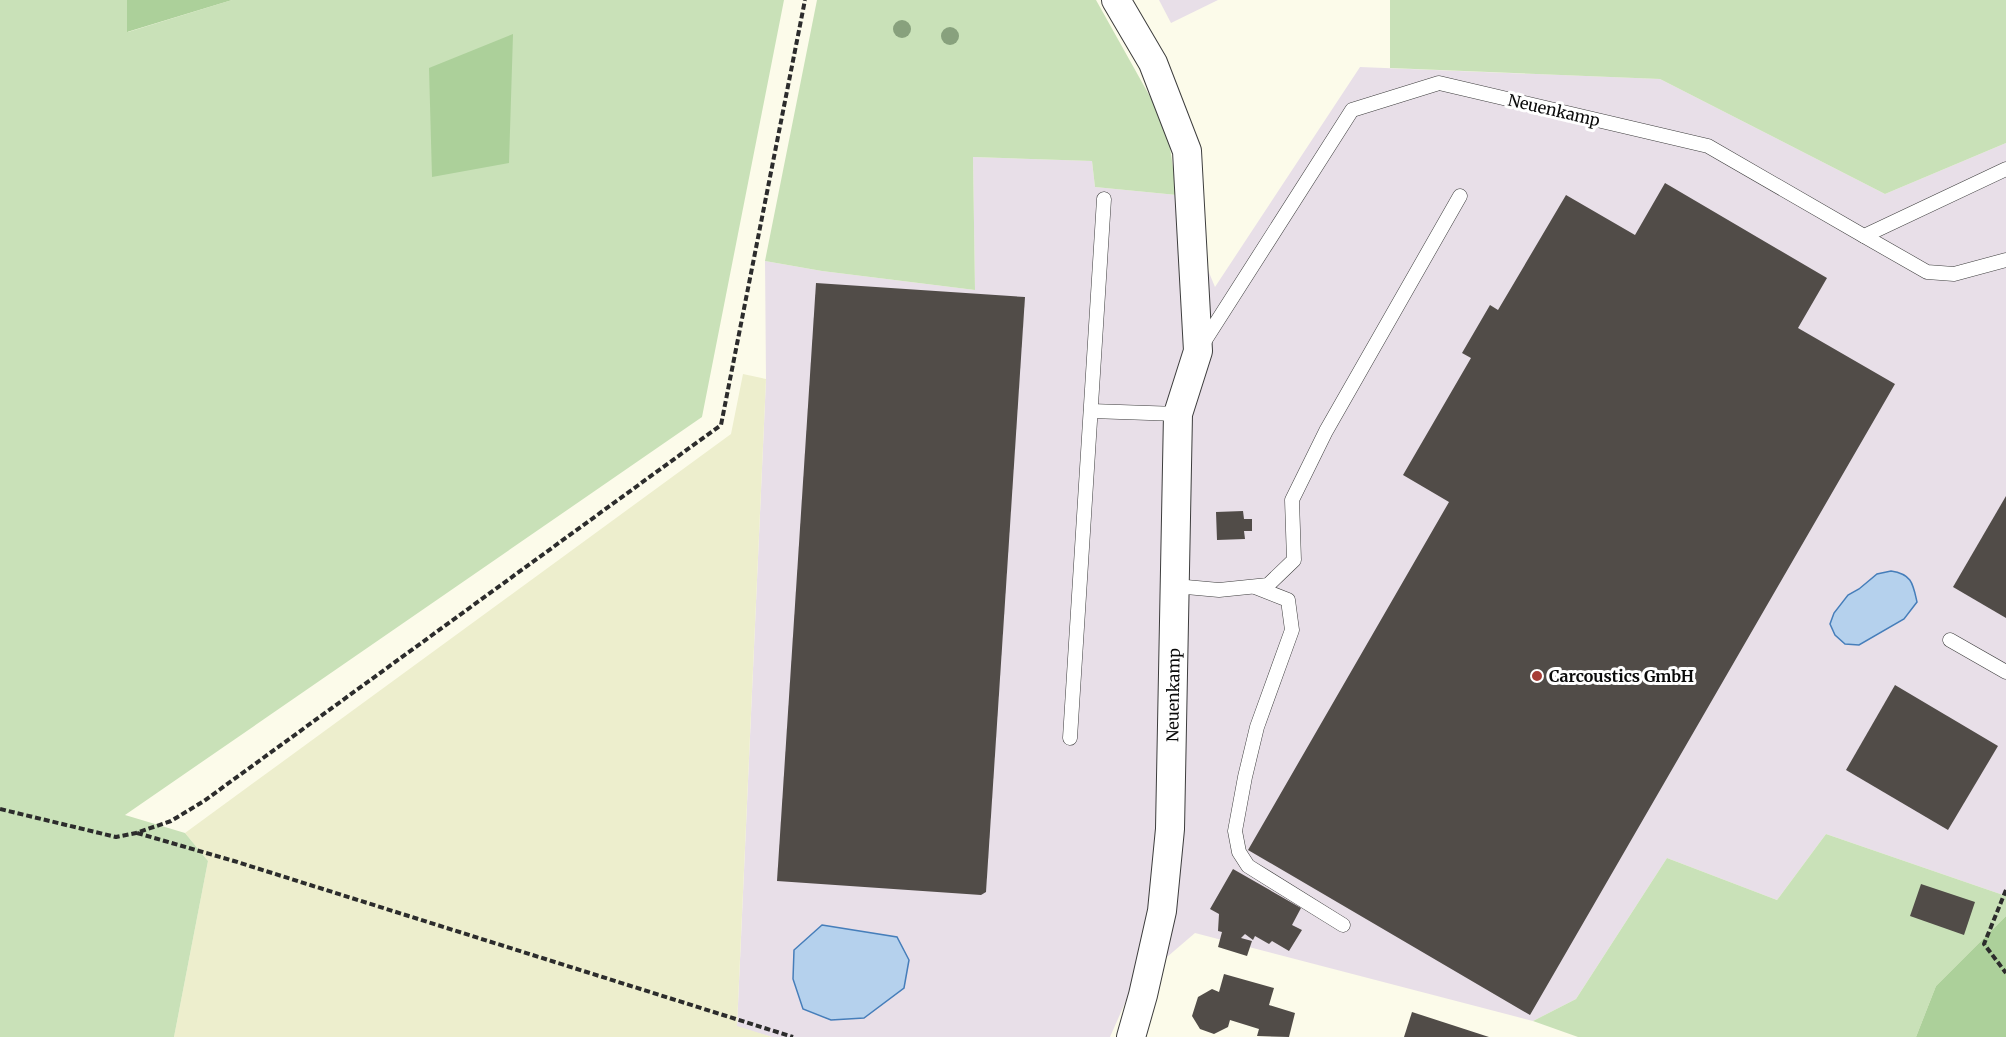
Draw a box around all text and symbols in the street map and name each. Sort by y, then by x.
street label: Neuenkamp [1506,90,1602,130]
street label: Neuenkamp [1162,648,1184,742]
place label: Carcoustics GmbH [1549,666,1694,686]
marker: Carcoustics GmbH [1530,669,1544,683]

